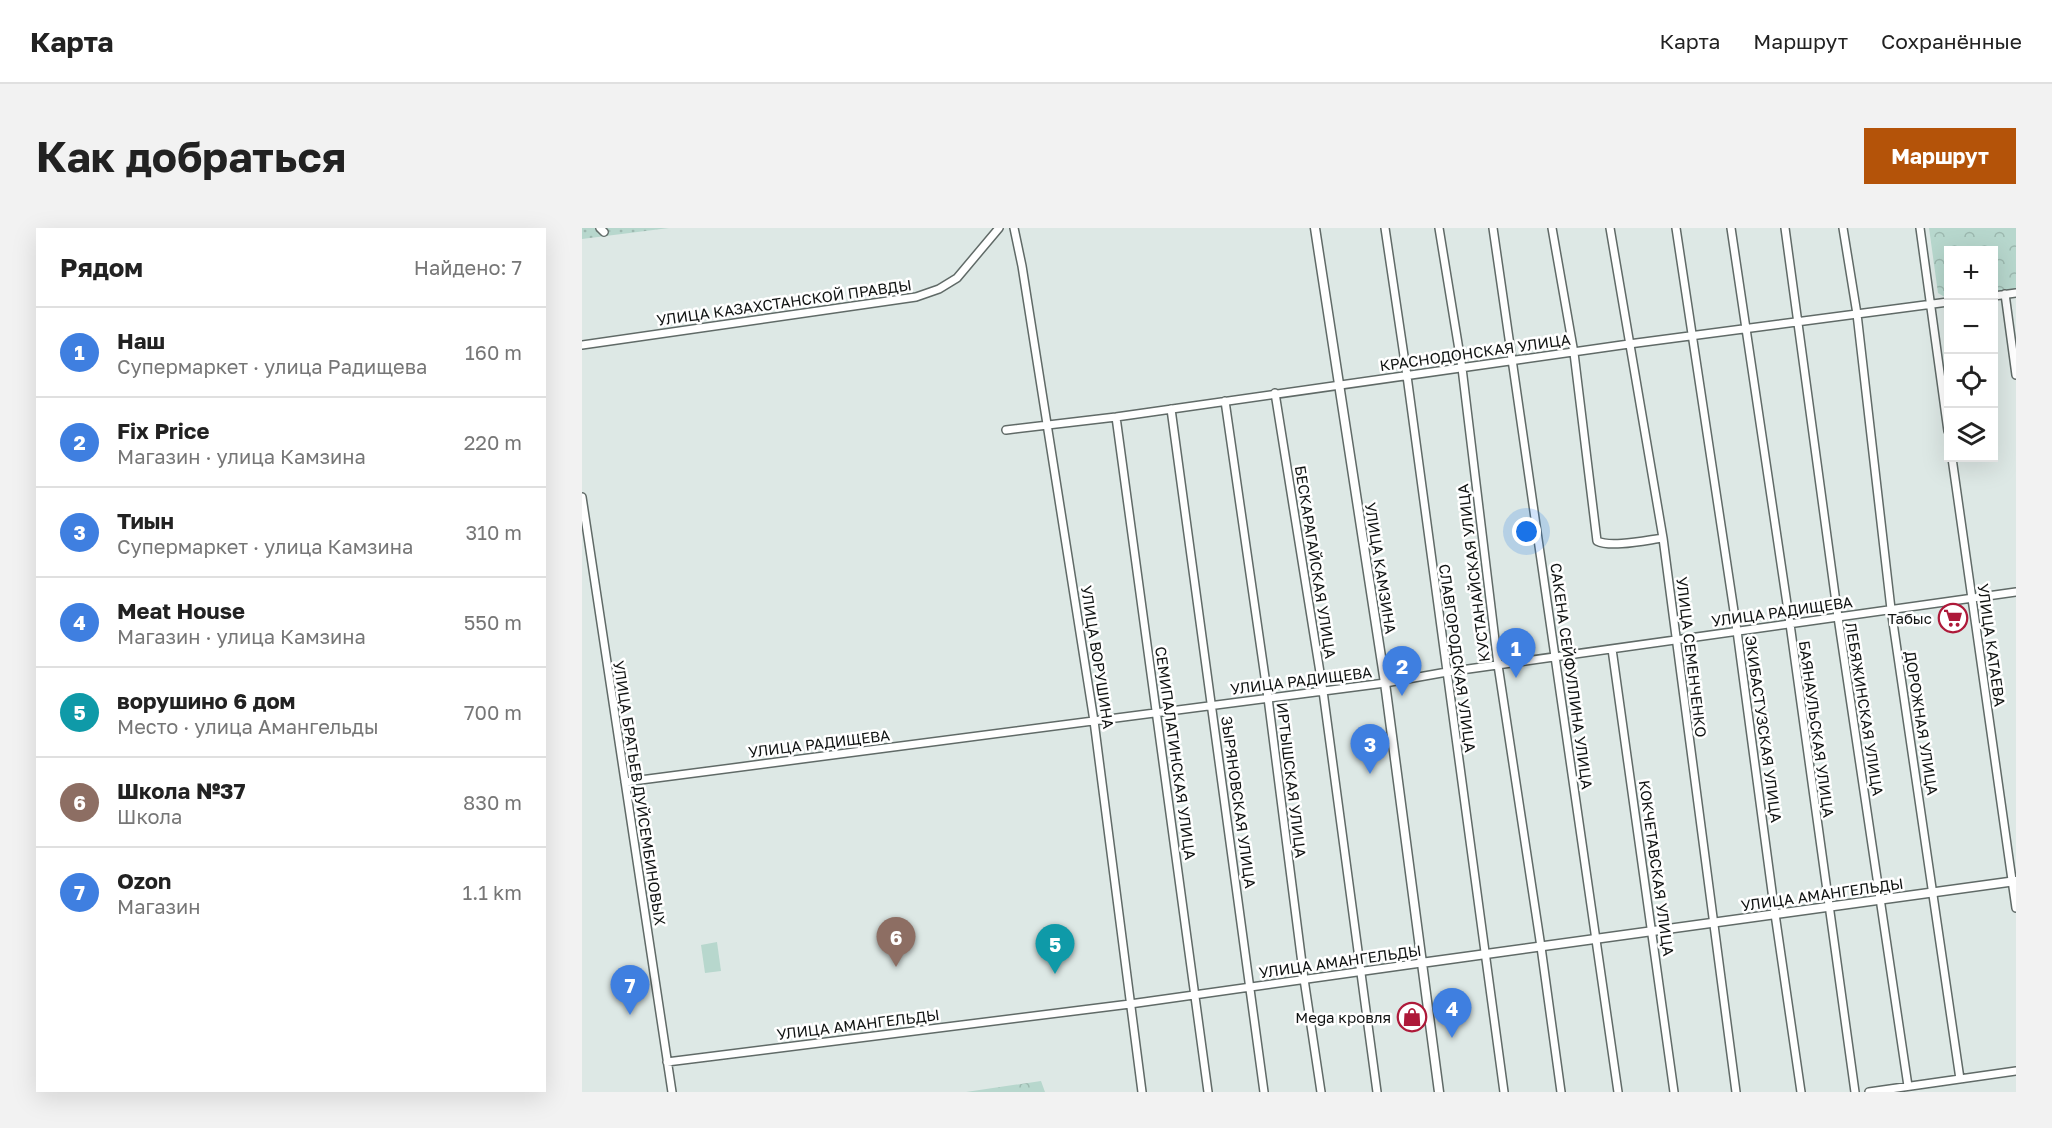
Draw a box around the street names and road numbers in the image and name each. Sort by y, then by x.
street label: УЛИЦА КАЗАХСТАНСКОЙ ПРАВДЫ [655,275,913,329]
street label: КРАСНОДОНСКАЯ УЛИЦА [1378,330,1572,374]
street label: БЕСКАРАГАЙСКАЯ УЛИЦА [1292,464,1340,660]
street label: КУСТАНАЙСКАЯ УЛИЦА [1453,483,1493,663]
street label: УЛИЦА КАМЗИНА [1362,501,1400,635]
street label: САКЕНА СЕЙФУЛЛИНА УЛИЦА [1547,562,1597,790]
street label: СЛАВГОРОДСКАЯ УЛИЦА [1436,563,1480,753]
street label: УЛИЦА СЕМЕНЧЕНКО [1673,576,1711,738]
street label: УЛИЦА КАТАЕВА [1974,582,2010,708]
street label: УЛИЦА ВОРУШИНА [1078,584,1118,730]
street label: УЛИЦА РАДИЩЕВА [1710,592,1854,630]
street label: ЛЕБЯЖИНСКАЯ УЛИЦА [1842,621,1888,797]
street label: ЭКИБАСТУЗСКАЯ УЛИЦА [1742,634,1786,824]
street label: БАЯНАУЛЬСКАЯ УЛИЦА [1796,639,1838,819]
street label: СЕМИПАЛАТИНСКАЯ УЛИЦА [1152,645,1200,861]
street label: ДОРОЖНАЯ УЛИЦА [1902,650,1942,796]
street label: УЛИЦА БРАТЬЕВ ДУЙСЕМБИНОВЫХ [610,659,670,927]
street label: УЛИЦА РАДИЩЕВА [1229,662,1373,698]
street label: ИРТЫШСКАЯ УЛИЦА [1274,701,1310,859]
street label: ЗЫРЯНОВСКАЯ УЛИЦА [1218,715,1260,889]
street label: УЛИЦА РАДИЩЕВА [747,725,891,761]
street label: КОКЧЕТАВСКАЯ УЛИЦА [1636,779,1678,957]
street label: УЛИЦА АМАНГЕЛЬДЫ [1740,874,1904,914]
street label: УЛИЦА АМАНГЕЛЬДЫ [1258,941,1422,981]
street label: УЛИЦА АМАНГЕЛЬДЫ [776,1005,940,1043]

